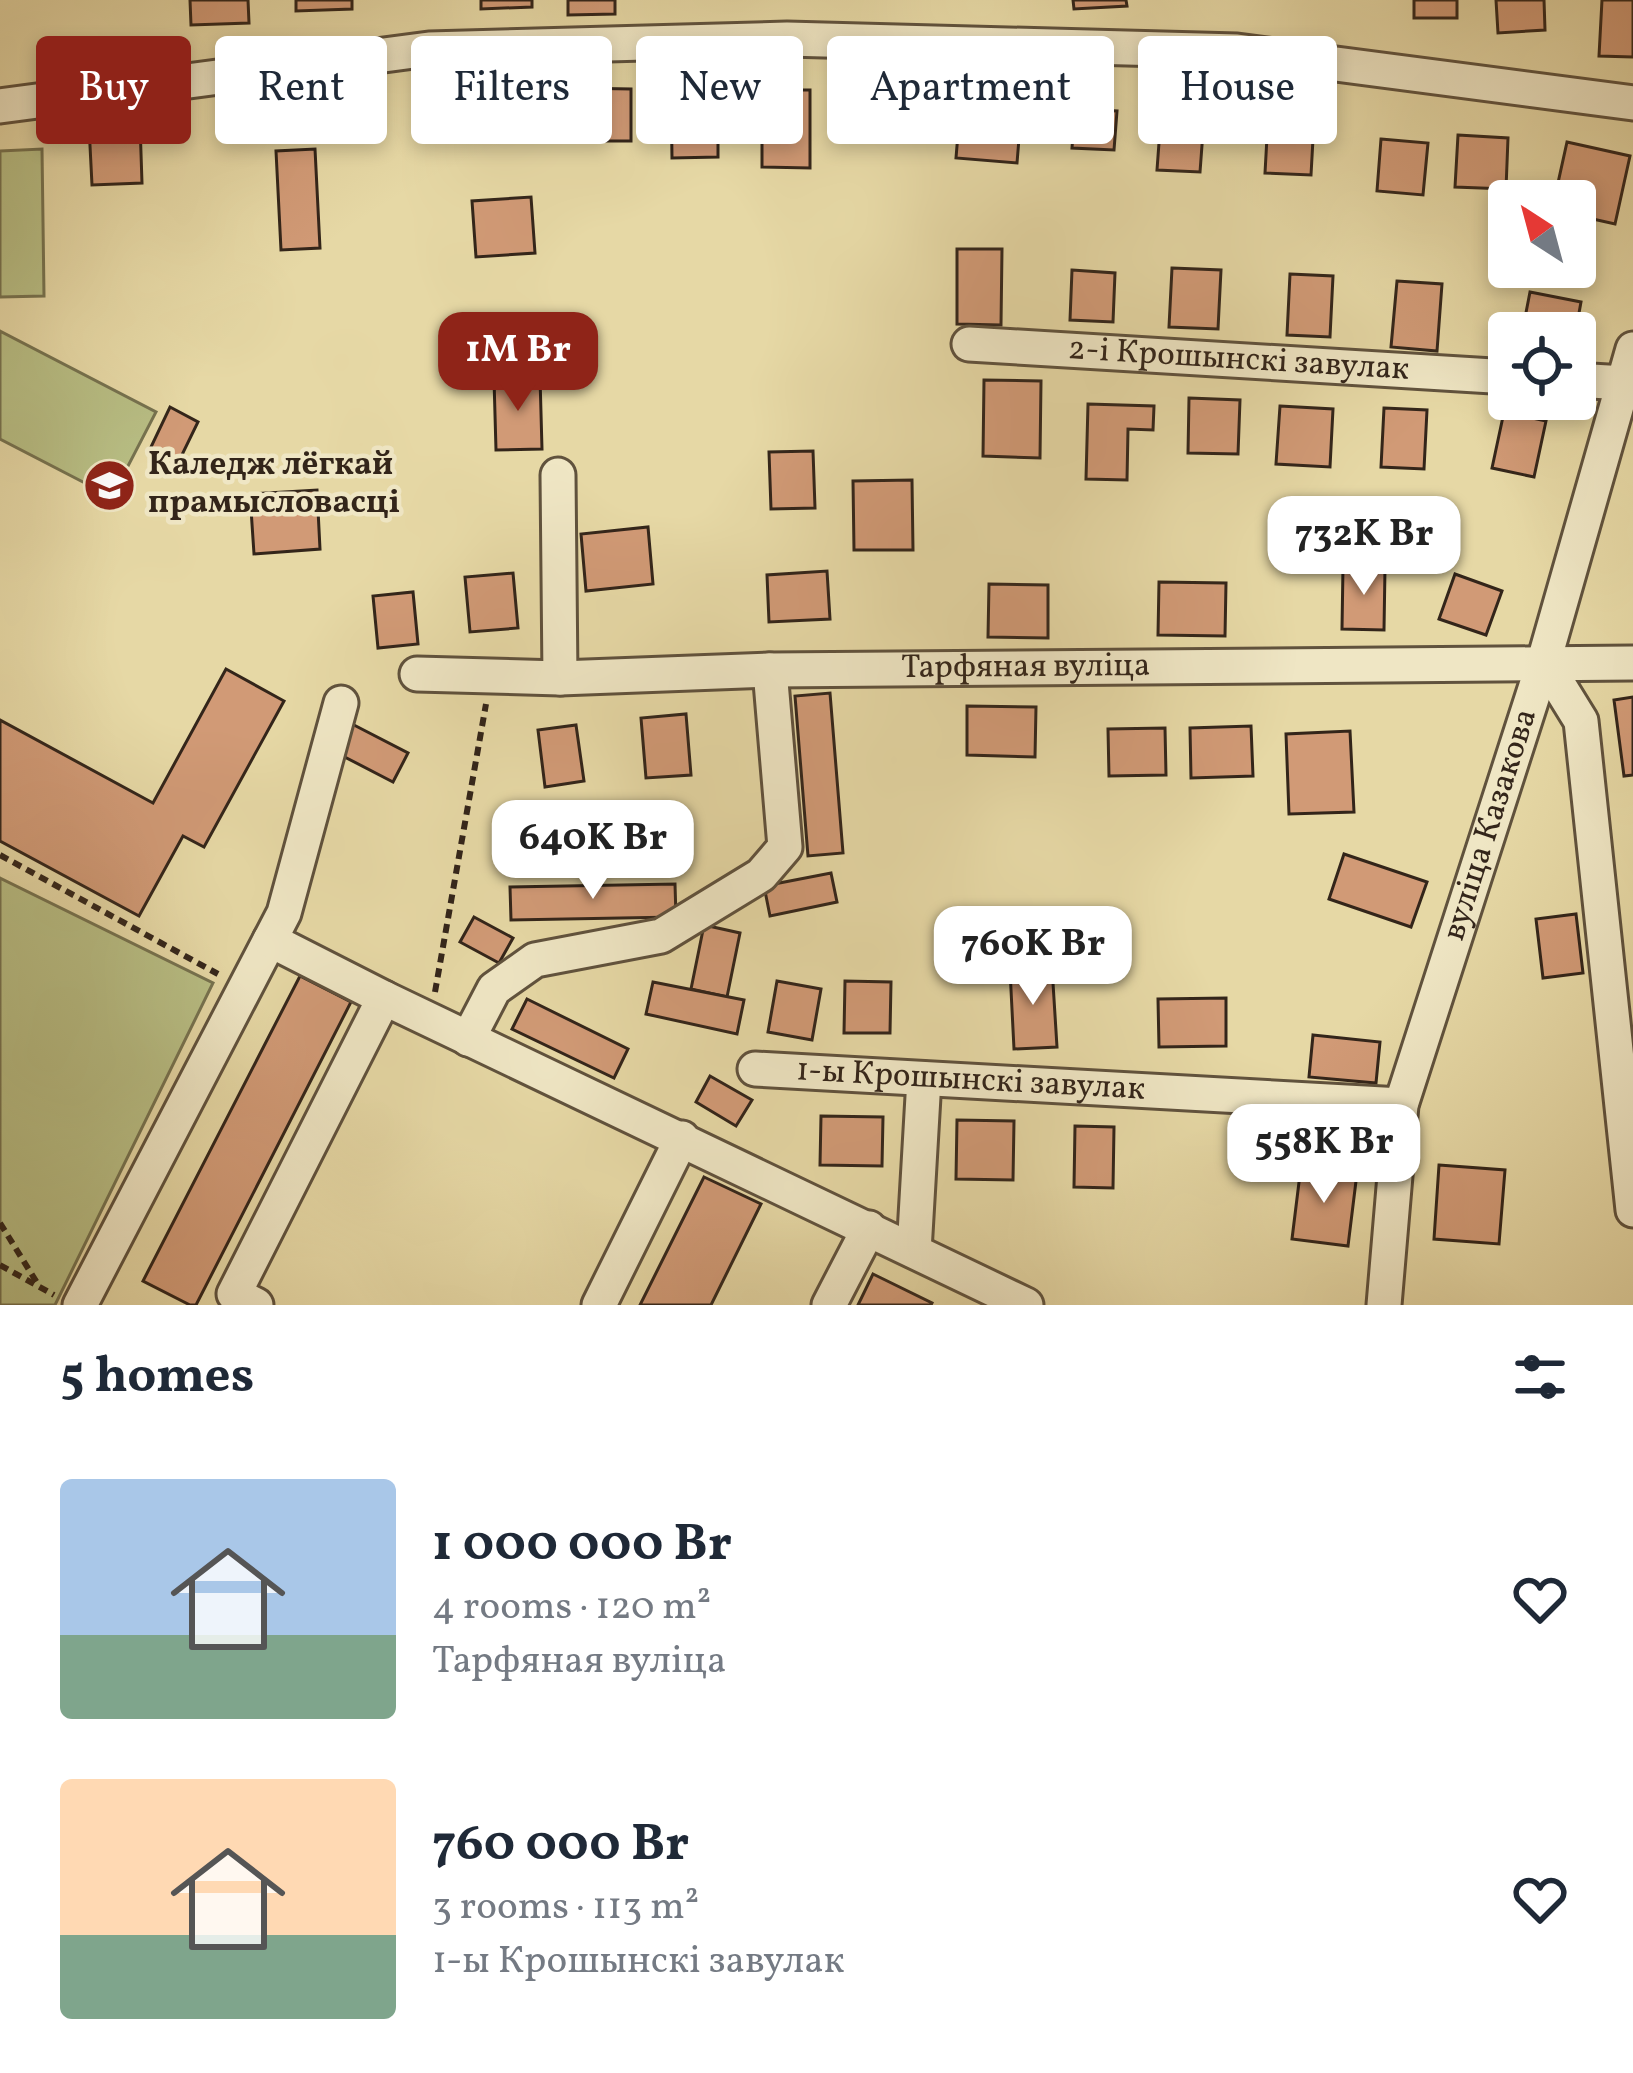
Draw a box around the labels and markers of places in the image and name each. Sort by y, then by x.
pin: 1M Br [434,312,602,414]
place label: Каледж лёгкай прамысловасці [148,443,400,527]
school or university icon: Каледж лёгкай прамысловасці [81,457,137,513]
pin: 732K Br [1253,496,1475,598]
pin: 640K Br [482,800,704,902]
pin: 760K Br [922,906,1144,1008]
pin: 558K Br [1213,1104,1435,1206]

